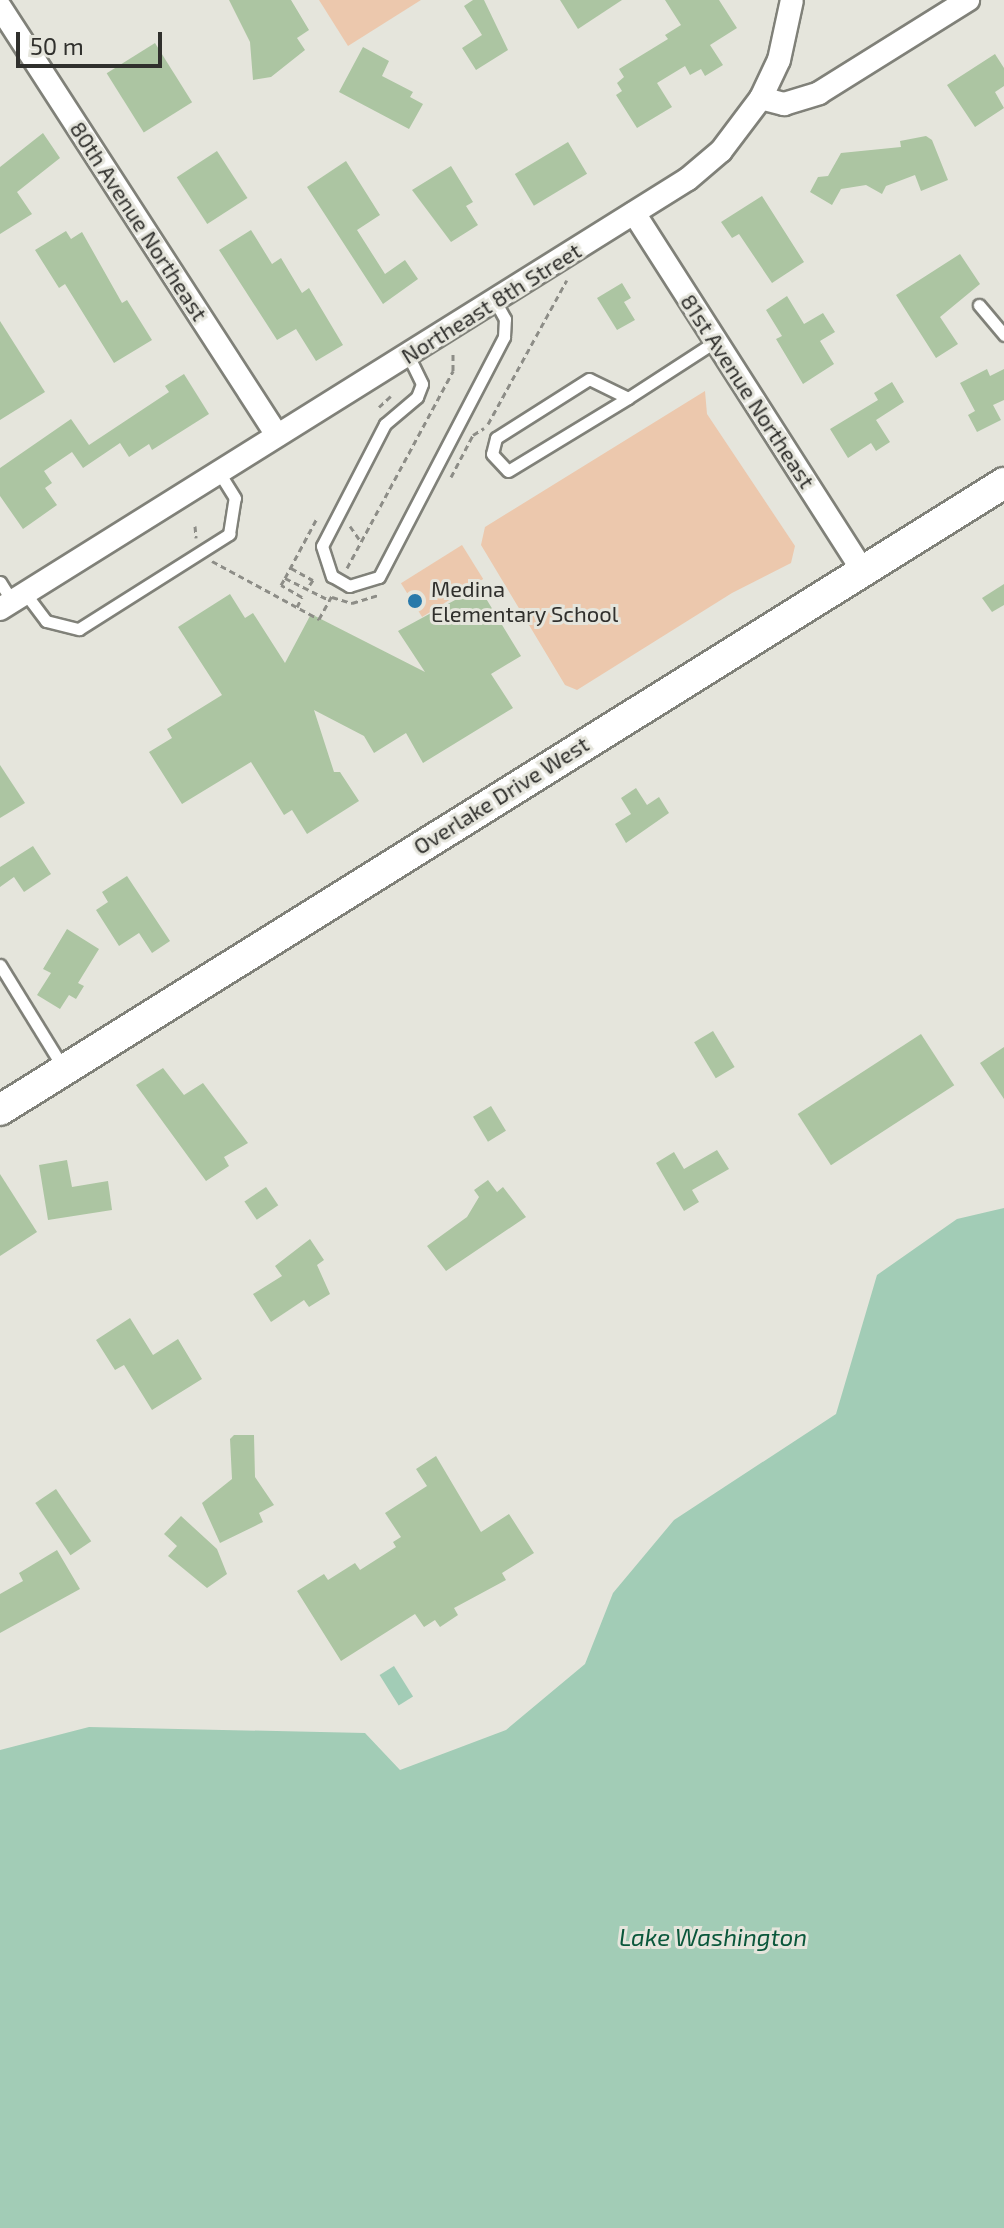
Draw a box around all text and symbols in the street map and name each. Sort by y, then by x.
scale bar [20,16,166,66]
text: 50 m [30,31,84,60]
street label: 80th Avenue Northeast [65,116,213,326]
street label: Northeast 8th Street [396,237,586,369]
street label: 81st Avenue Northeast [675,289,821,493]
place label: Medina Elementary School [431,575,619,626]
marker: Medina Elementary School [406,592,424,610]
street label: Overlake Drive West [408,730,594,860]
water label: Lake Washington [619,1923,807,1951]

